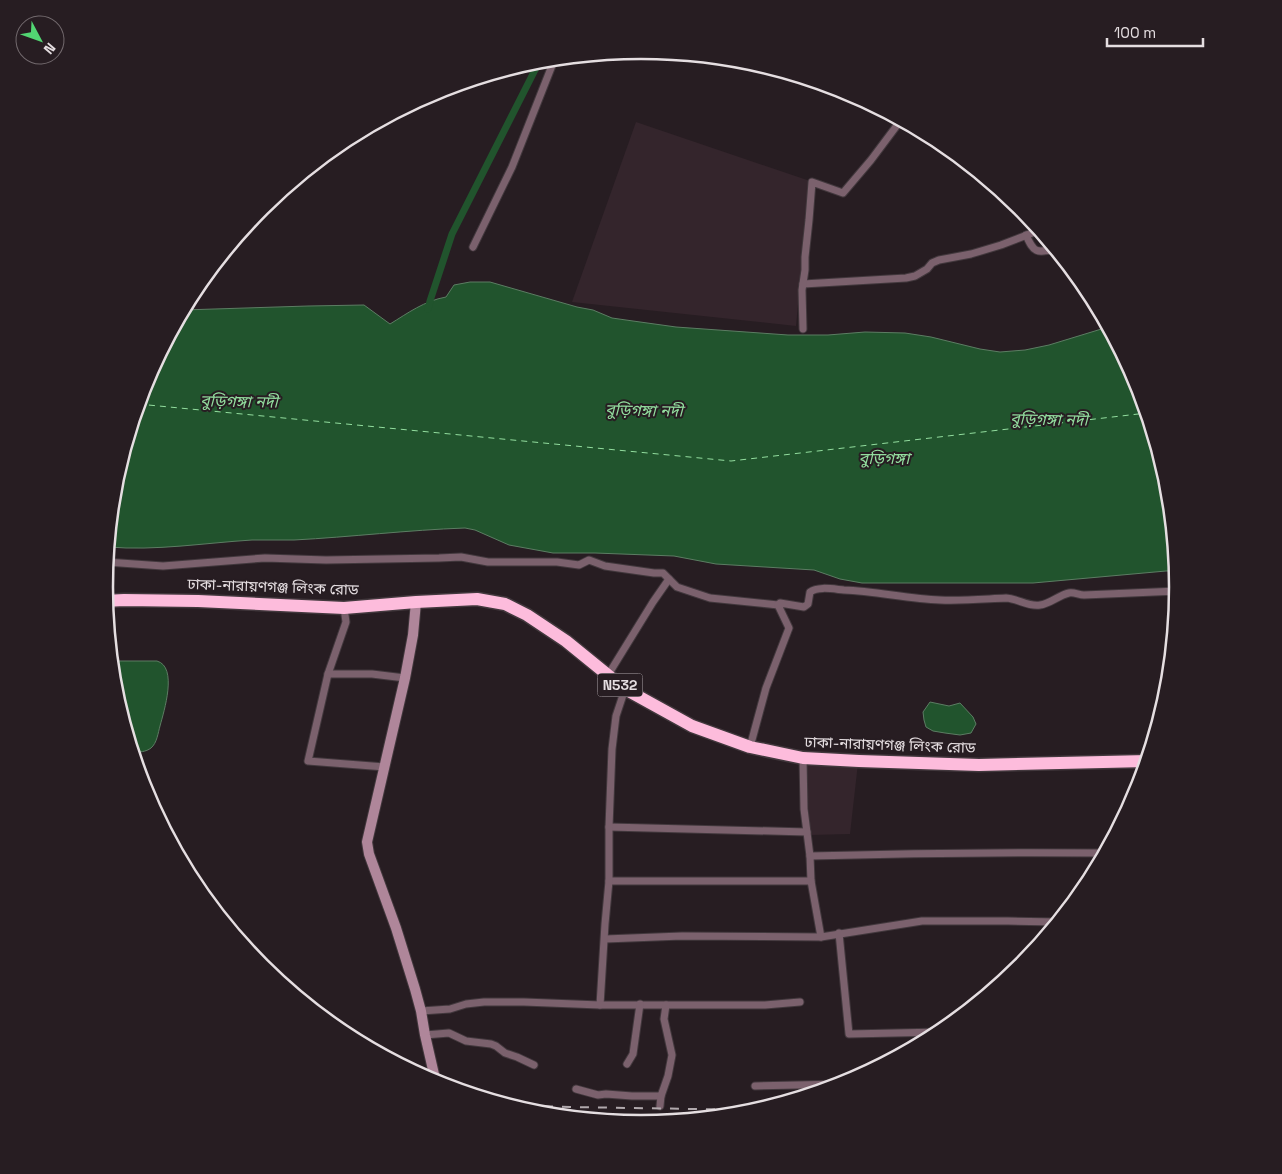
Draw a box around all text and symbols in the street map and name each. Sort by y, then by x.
north arrow [15,15,65,65]
scale bar [1107,15,1203,47]
text: 100 m [1114,23,1156,42]
text: N [40,39,60,58]
water label: বুড়িগঙ্গা নদী [200,390,281,413]
water label: বুড়িগঙ্গা নদী [605,399,686,422]
water label: বুড়িগঙ্গা নদী [1010,408,1091,431]
water label: বুড়িগঙ্গা [859,448,912,469]
street label: ঢাকা-নারায়ণগঞ্জ লিংক রোড [186,574,359,599]
road number: N532 [598,674,642,696]
street label: ঢাকা-নারায়ণগঞ্জ লিংক রোড [803,732,976,757]

